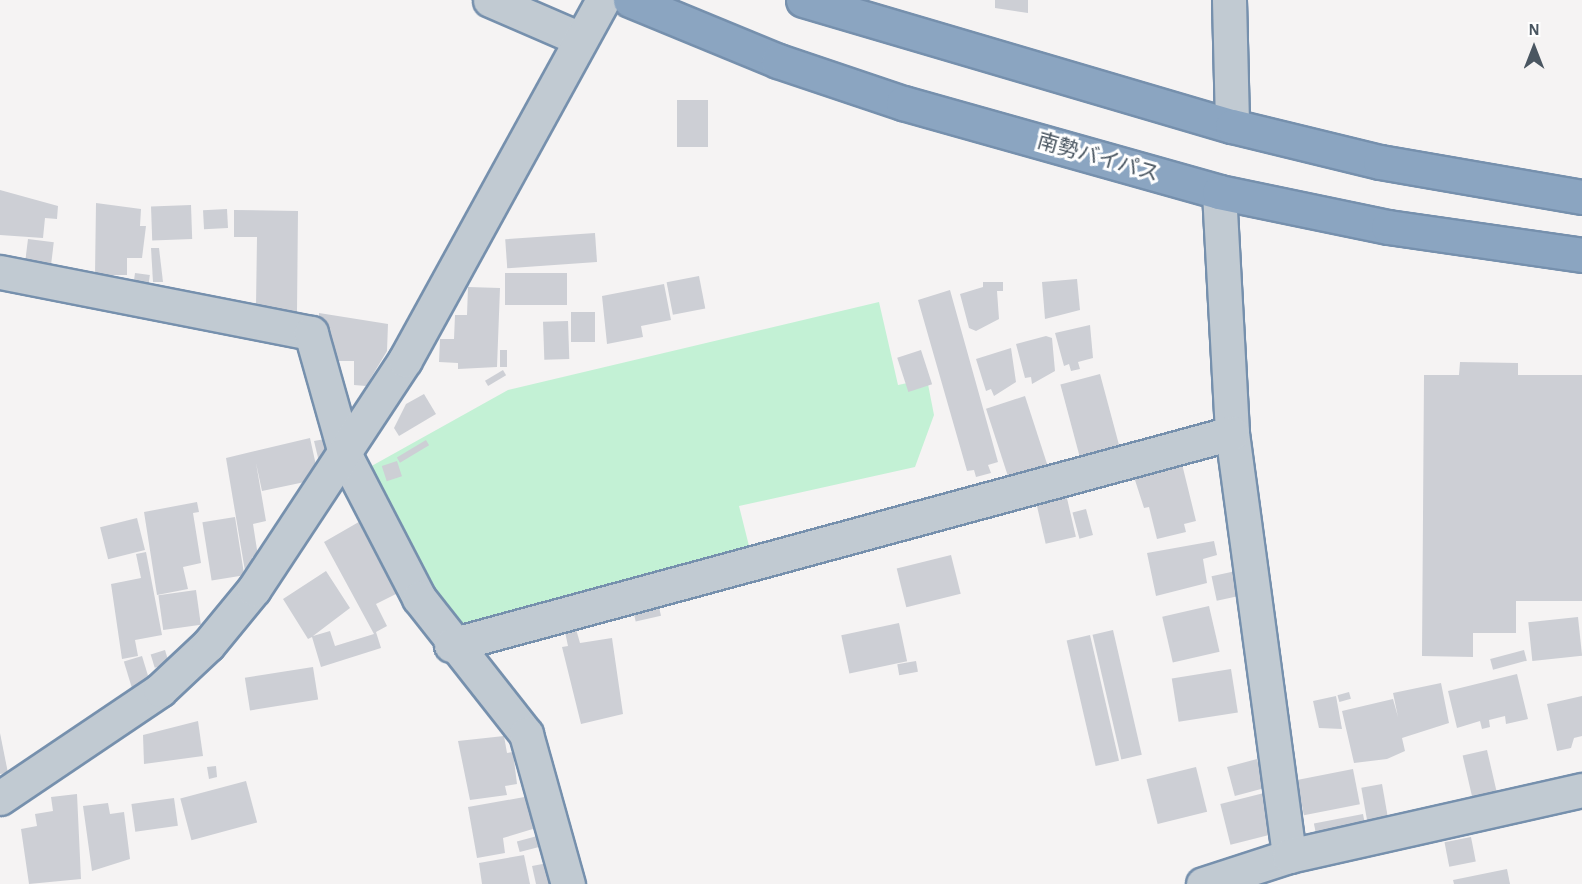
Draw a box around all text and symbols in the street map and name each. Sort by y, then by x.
north arrow [1504,18,1564,78]
text: N [1528,22,1540,38]
street label: 南勢バイパス [1034,129,1162,187]

